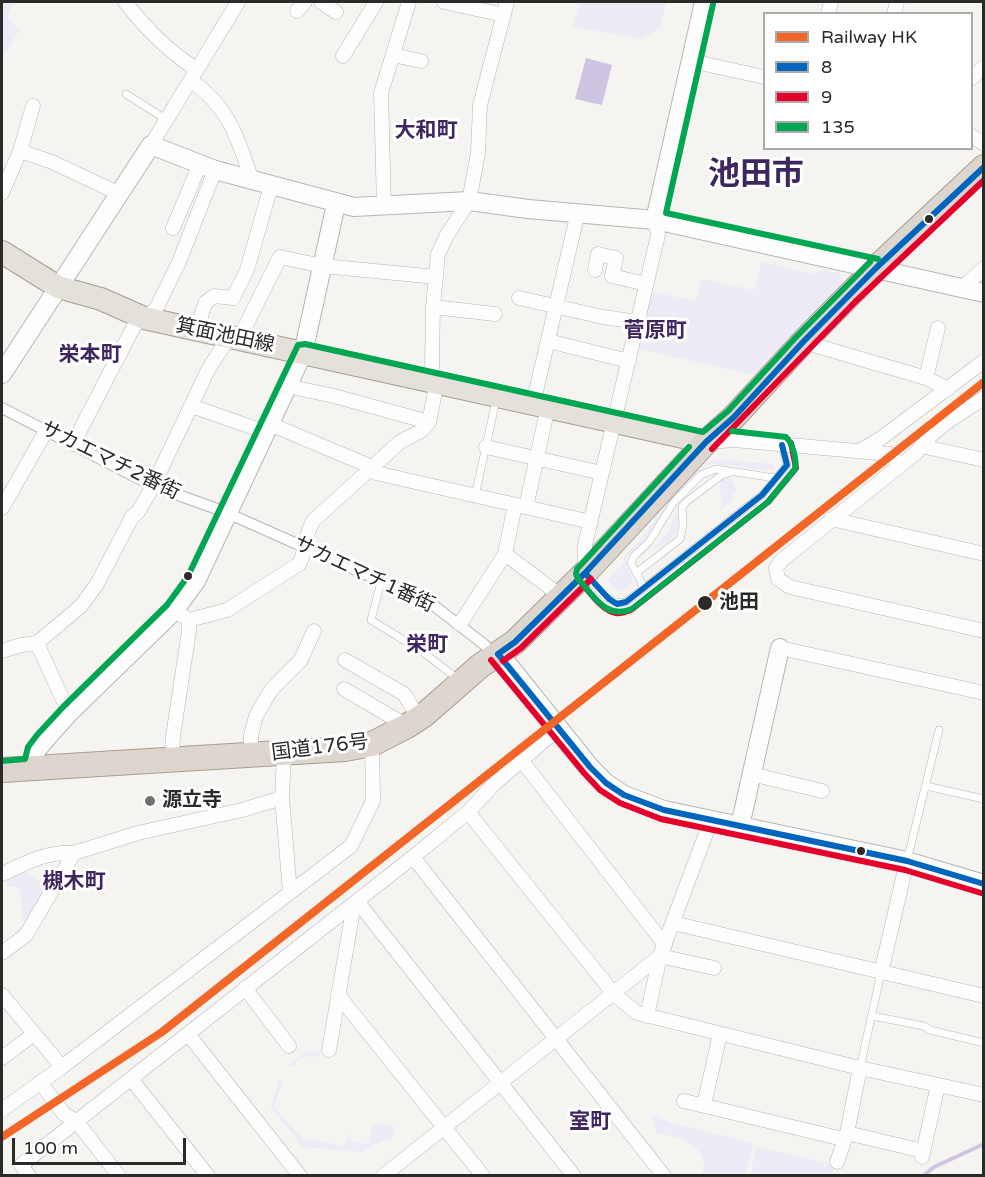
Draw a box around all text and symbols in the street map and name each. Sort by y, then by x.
legend [763,12,973,150]
text: Railway HK [821,26,917,48]
text: 8 [821,56,832,78]
text: 9 [821,86,832,108]
text: 135 [821,116,855,138]
district label: 大和町 [395,118,457,144]
district label: 池田市 [708,157,804,195]
unlabelled marker [923,213,935,225]
street label: 箕面池田線 [174,314,276,358]
district label: 菅原町 [624,318,686,344]
district label: 栄本町 [59,342,121,368]
street label: サカエマチ2番街 [36,417,184,505]
street label: サカエマチ1番街 [290,532,438,618]
unlabelled marker [182,570,194,582]
place label: 池田 [719,591,759,615]
marker: 池田 [696,594,714,612]
district label: 栄町 [406,632,448,658]
street label: 国道176号 [270,730,370,766]
place label: 源立寺 [162,789,222,813]
marker: 源立寺 [143,794,157,808]
unlabelled marker [855,845,867,857]
district label: 槻木町 [43,869,105,895]
district label: 室町 [569,1109,611,1135]
scale bar [15,1126,189,1164]
text: 100 m [23,1137,78,1159]

